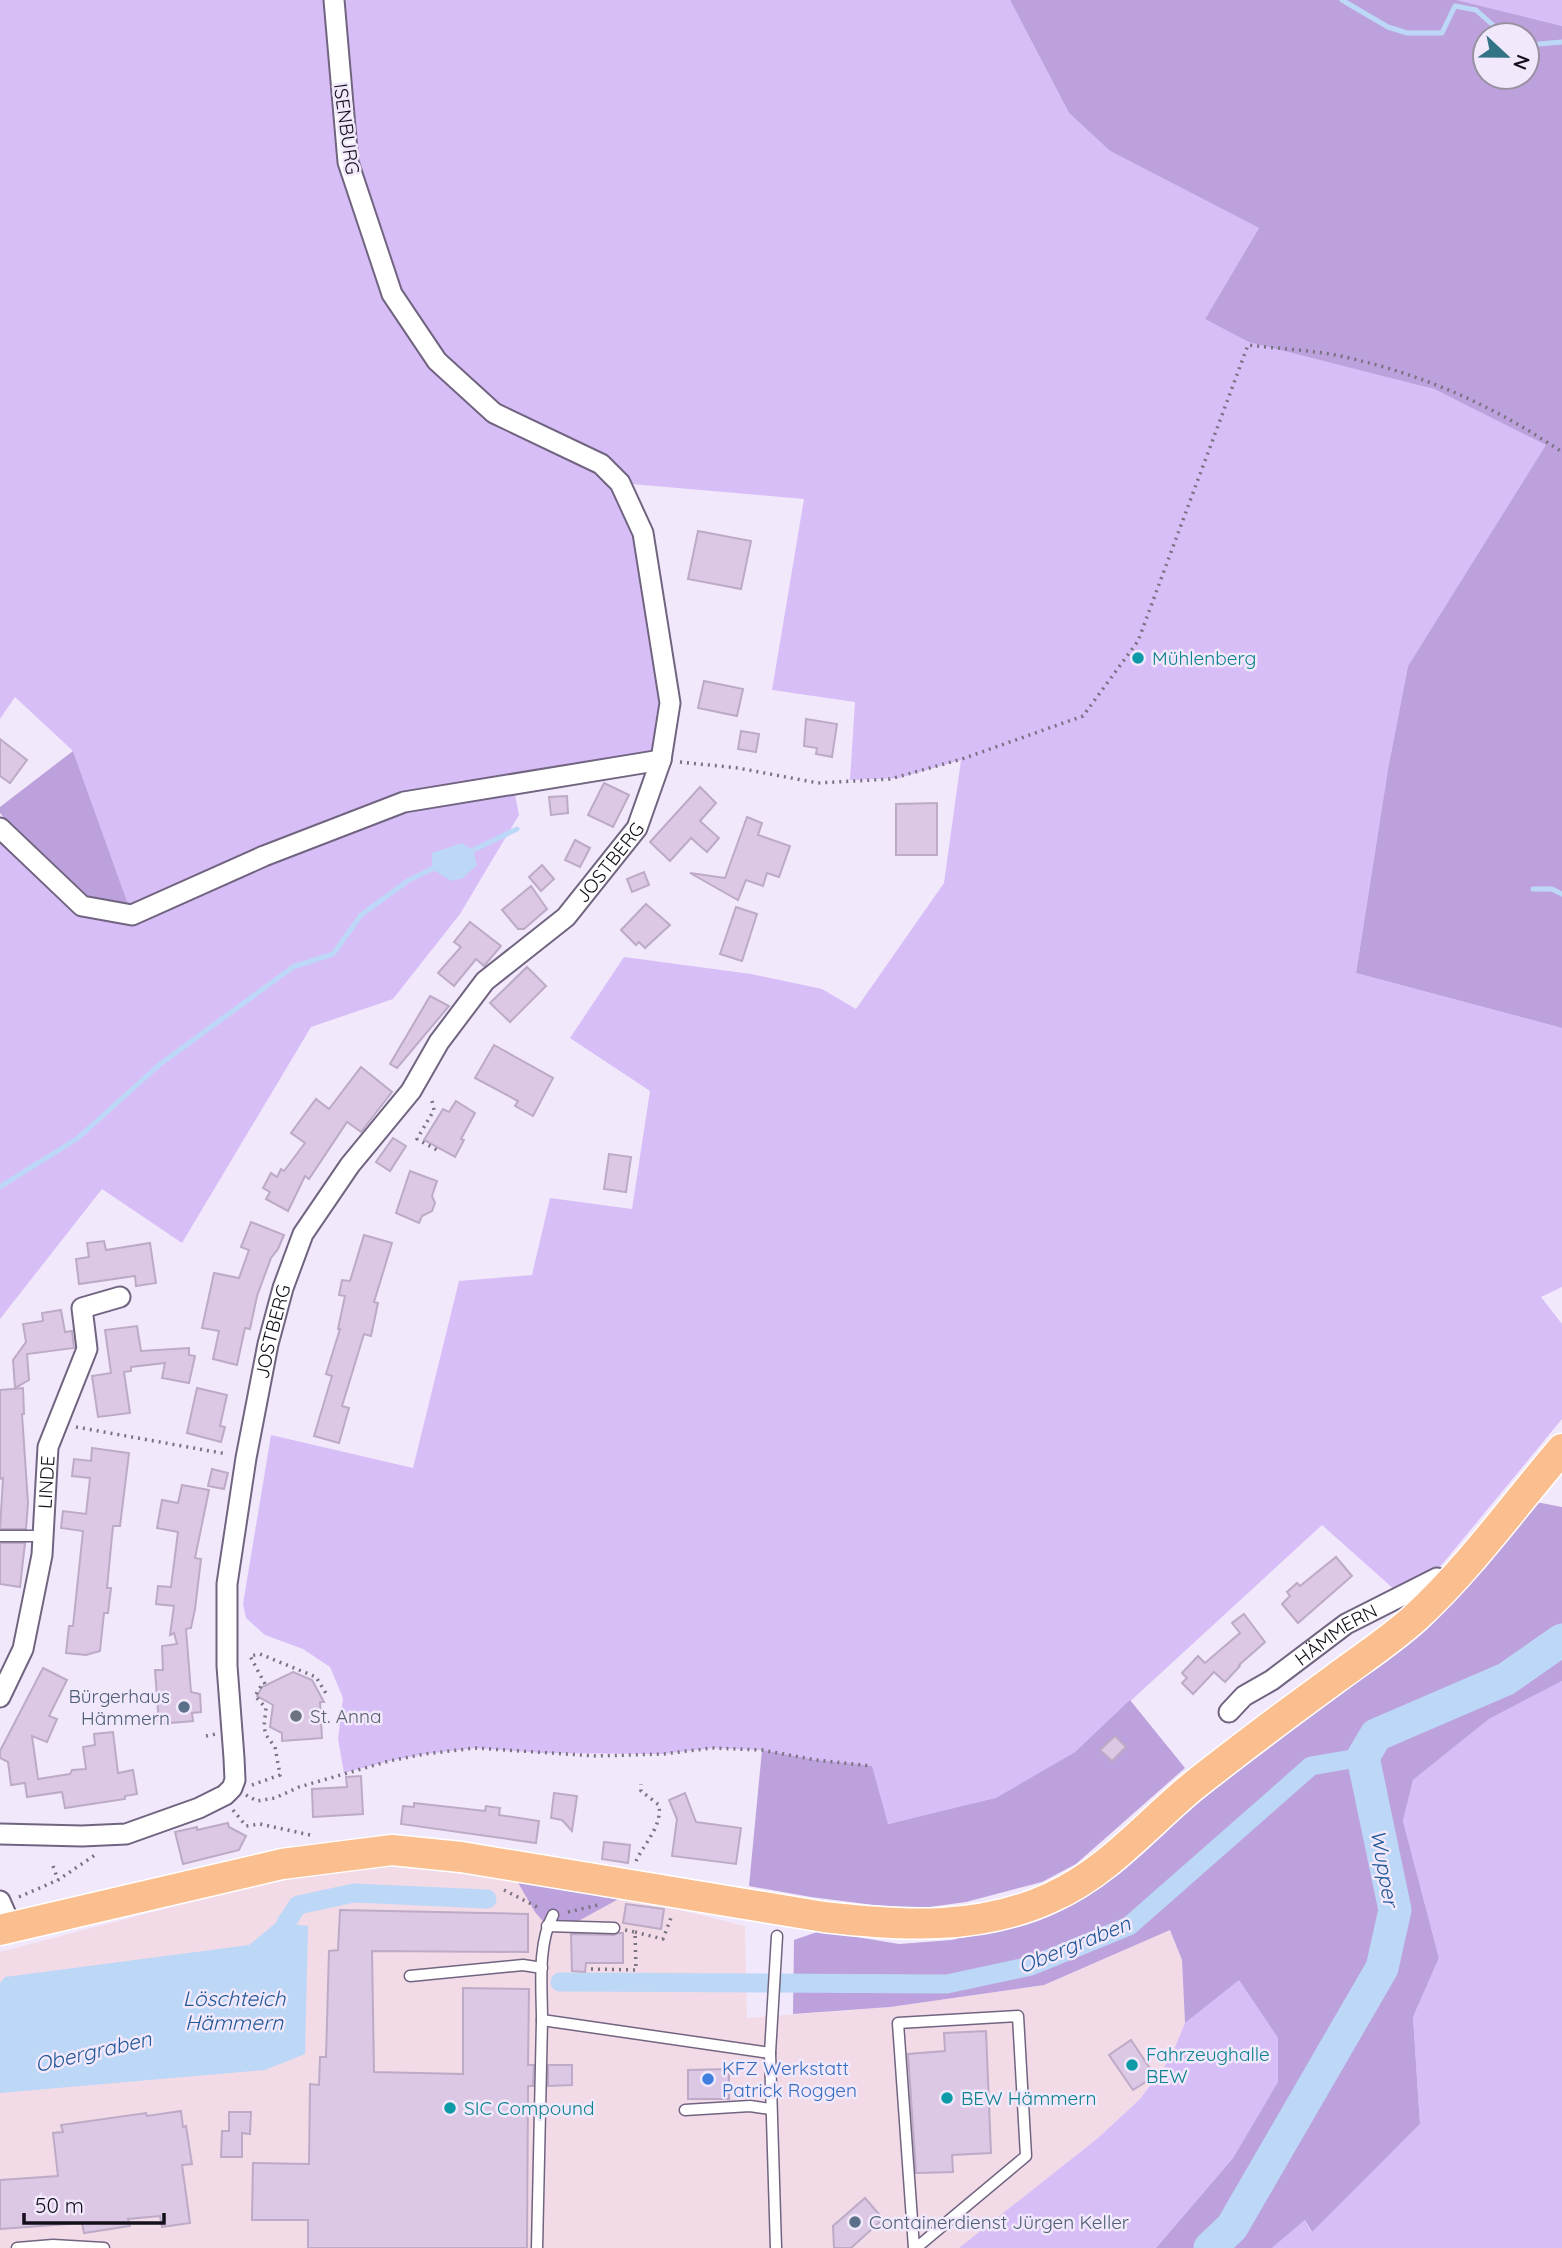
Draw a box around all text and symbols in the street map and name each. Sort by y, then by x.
north arrow [1471,21,1541,91]
text: N [1508,51,1536,73]
street label: ISENBURG [329,82,365,176]
place label: Mühlenberg [1152,646,1256,670]
marker: Mühlenberg [1130,650,1146,666]
street label: JOSTBERG [570,817,649,907]
street label: JOSTBERG [250,1282,295,1381]
street label: LINDE [33,1455,59,1509]
street label: HÄMMERN [1290,1598,1381,1671]
place label: Bürgerhaus Hämmern [68,1684,170,1730]
marker: Bürgerhaus Hämmern [176,1699,192,1715]
place label: St. Anna [310,1704,382,1728]
marker: St. Anna [288,1708,304,1724]
water label: Wupper [1365,1828,1405,1911]
water label: Obergraben [1014,1909,1135,1978]
water label: Löschteich Hämmern [183,1985,286,2035]
water label: Obergraben [32,2025,155,2077]
place label: Fahrzeughalle BEW [1146,2042,1270,2088]
place label: KFZ Werkstatt Patrick Roggen [722,2056,857,2102]
marker: Fahrzeughalle BEW [1124,2057,1140,2073]
marker: KFZ Werkstatt Patrick Roggen [700,2071,716,2087]
place label: BEW Hämmern [961,2086,1097,2110]
marker: BEW Hämmern [939,2090,955,2106]
place label: SIC Compound [464,2096,595,2120]
marker: SIC Compound [442,2100,458,2116]
scale bar [24,2182,164,2226]
text: 50 m [35,2192,84,2218]
place label: Containerdienst Jürgen Keller [869,2210,1130,2234]
marker: Containerdienst Jürgen Keller [847,2214,863,2230]

